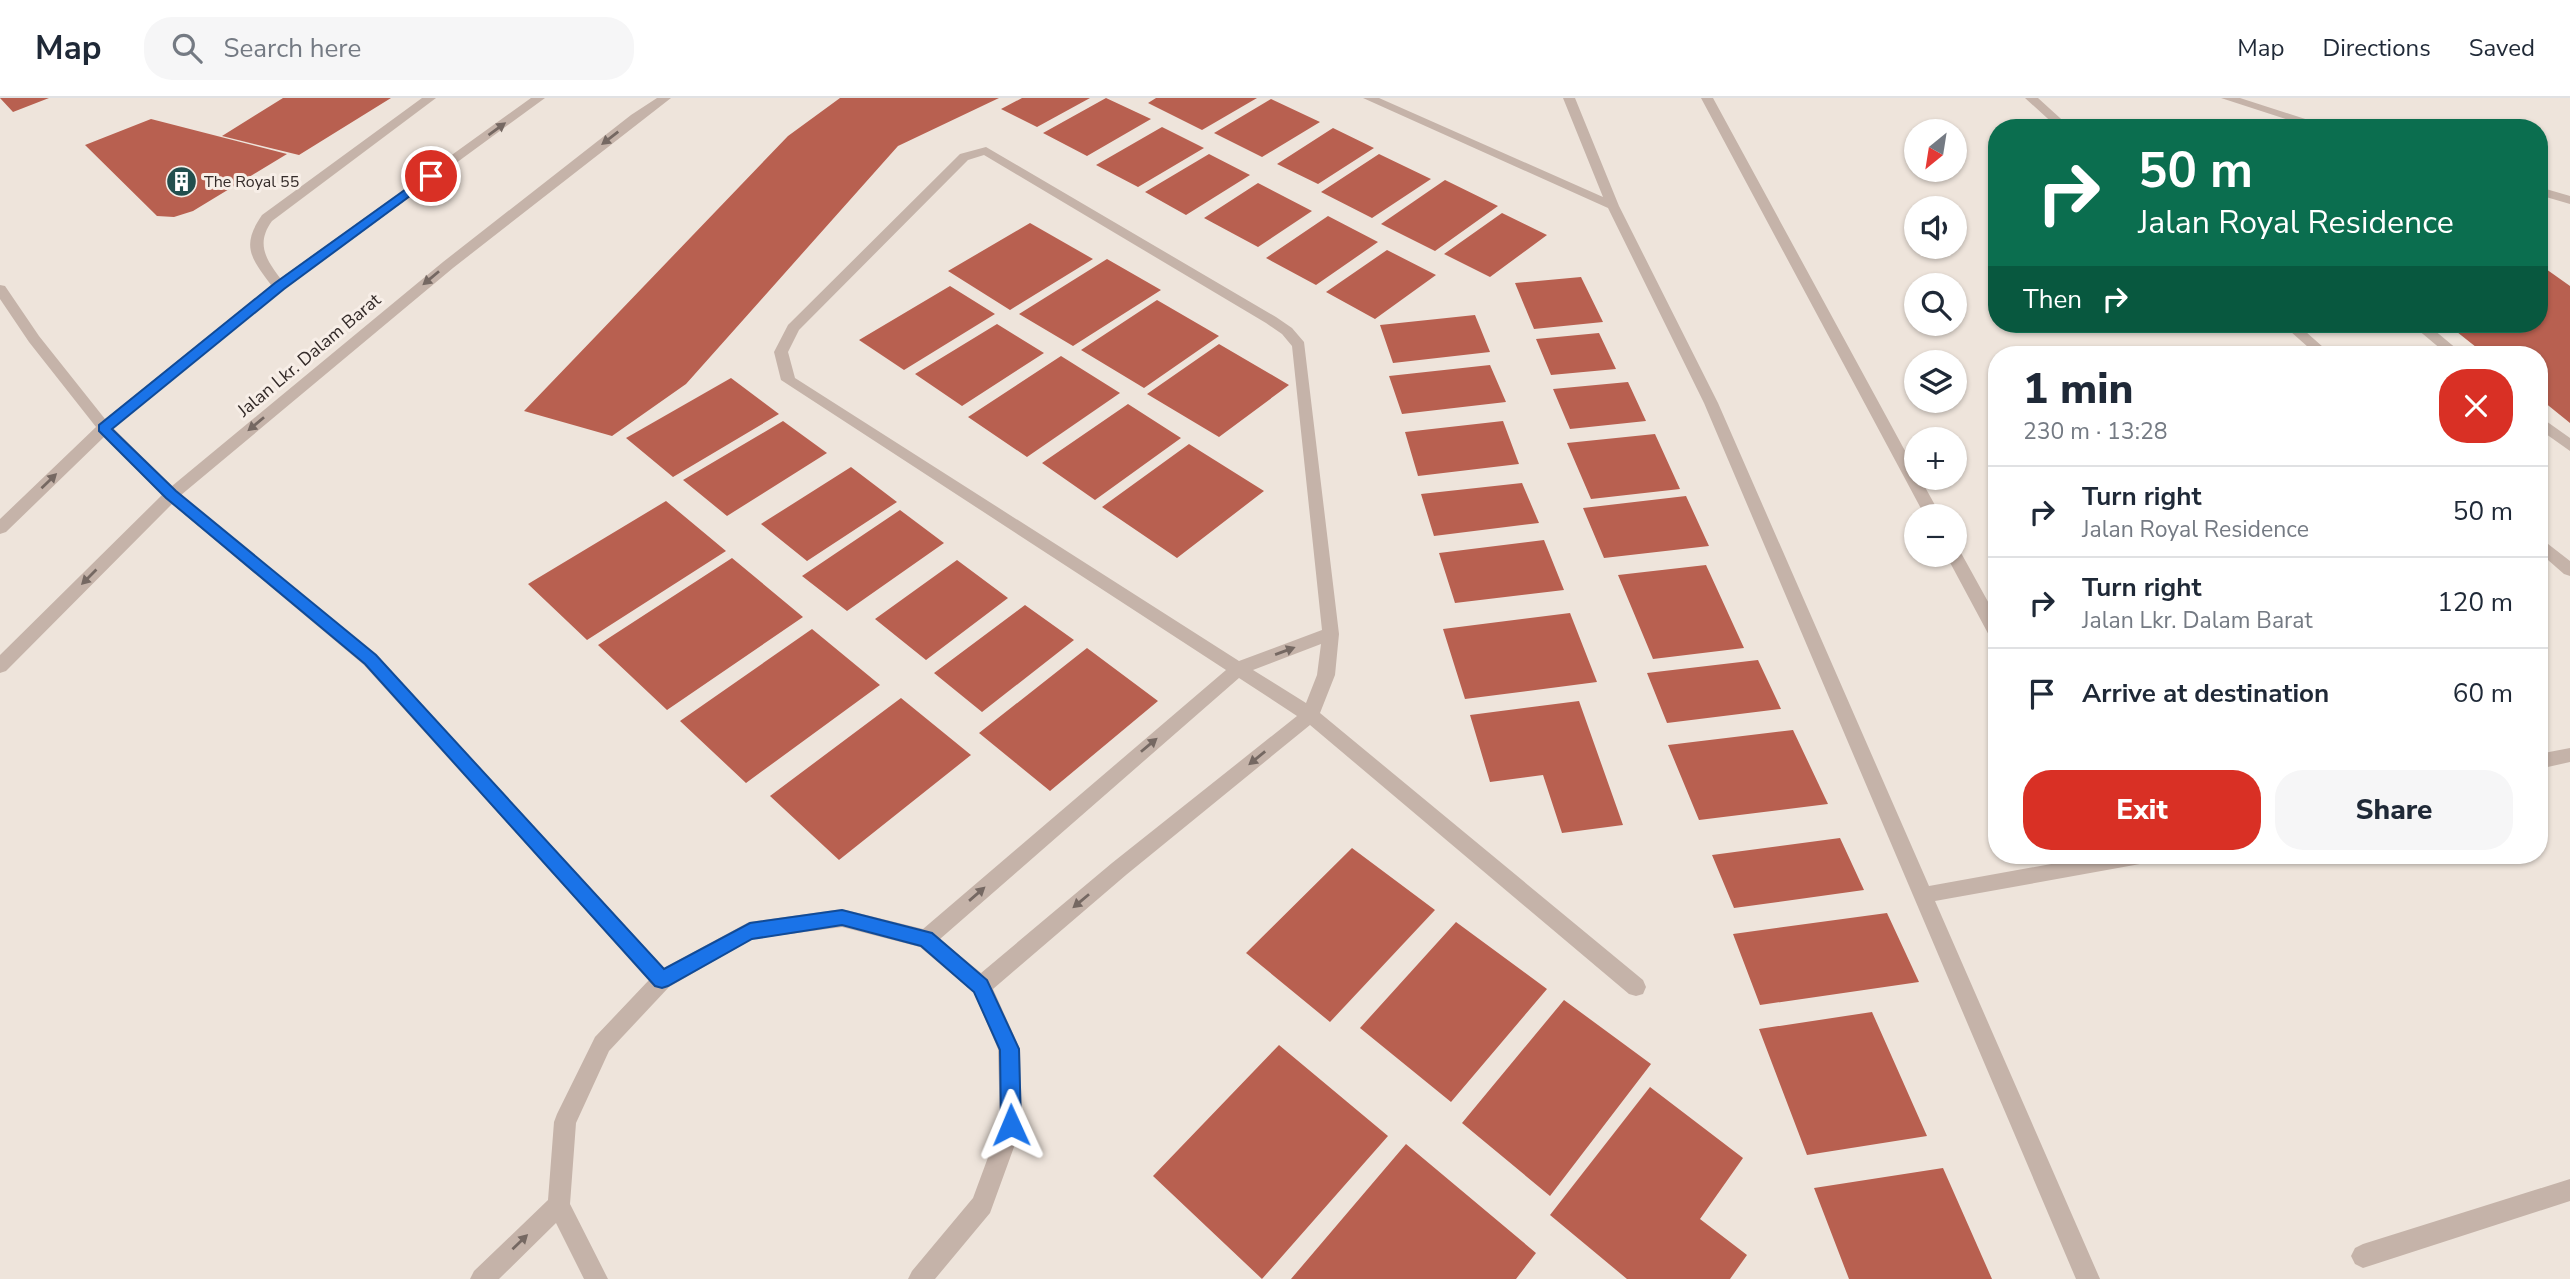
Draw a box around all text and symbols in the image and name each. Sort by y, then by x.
search box [144,17,634,80]
text: Map [35,26,102,71]
icon: search [168,29,206,67]
text: Search here [224,31,361,66]
text: Map [2237,32,2284,64]
text: Directions [2322,32,2431,64]
text: Saved [2469,32,2535,64]
north arrow [1904,119,1967,182]
map controls [1904,119,1967,567]
one-way arrow [488,122,506,136]
one-way arrow [601,130,619,144]
text: 50 m [2138,137,2253,204]
pin [401,146,461,206]
icon: right [2023,147,2114,238]
icon: arrive [412,157,450,195]
building icon: The Royal 55 [164,165,198,199]
place label: The Royal 55 [204,171,299,193]
button: sound [1904,196,1967,259]
text: Jalan Royal Residence [2138,201,2454,244]
one-way arrow [422,270,440,286]
button: search [1904,273,1967,336]
icon: right [2096,280,2134,318]
text: Then [2023,282,2082,317]
street label: Jalan Lkr. Dalam Barat [231,287,386,423]
button: layers [1904,350,1967,413]
text: 1 min [2023,361,2133,418]
button: close [2439,369,2513,443]
one-way arrow [248,416,265,431]
text: 230 m · 13:28 [2023,416,2168,447]
button: + [1904,427,1967,490]
one-way arrow [40,474,57,490]
text: Turn right [2082,479,2201,514]
icon: right [2023,493,2061,531]
text: 50 m [2453,494,2513,529]
button: − [1904,504,1967,567]
text: Jalan Royal Residence [2082,514,2309,545]
one-way arrow [80,569,97,586]
text: Turn right [2082,570,2201,605]
icon: right [2023,584,2061,622]
text: 120 m [2437,585,2513,620]
text: Jalan Lkr. Dalam Barat [2082,605,2312,636]
one-way arrow [1275,645,1296,656]
icon: arrive [2023,675,2061,713]
text: Arrive at destination [2082,676,2329,711]
text: 60 m [2453,676,2513,711]
one-way arrow [1140,737,1158,753]
one-way arrow [1249,750,1267,765]
button: Exit [2023,770,2261,850]
button: Share [2275,770,2513,850]
one-way arrow [968,886,986,902]
one-way arrow [1072,893,1089,908]
position arrow [974,1088,1048,1162]
one-way arrow [511,1235,528,1251]

